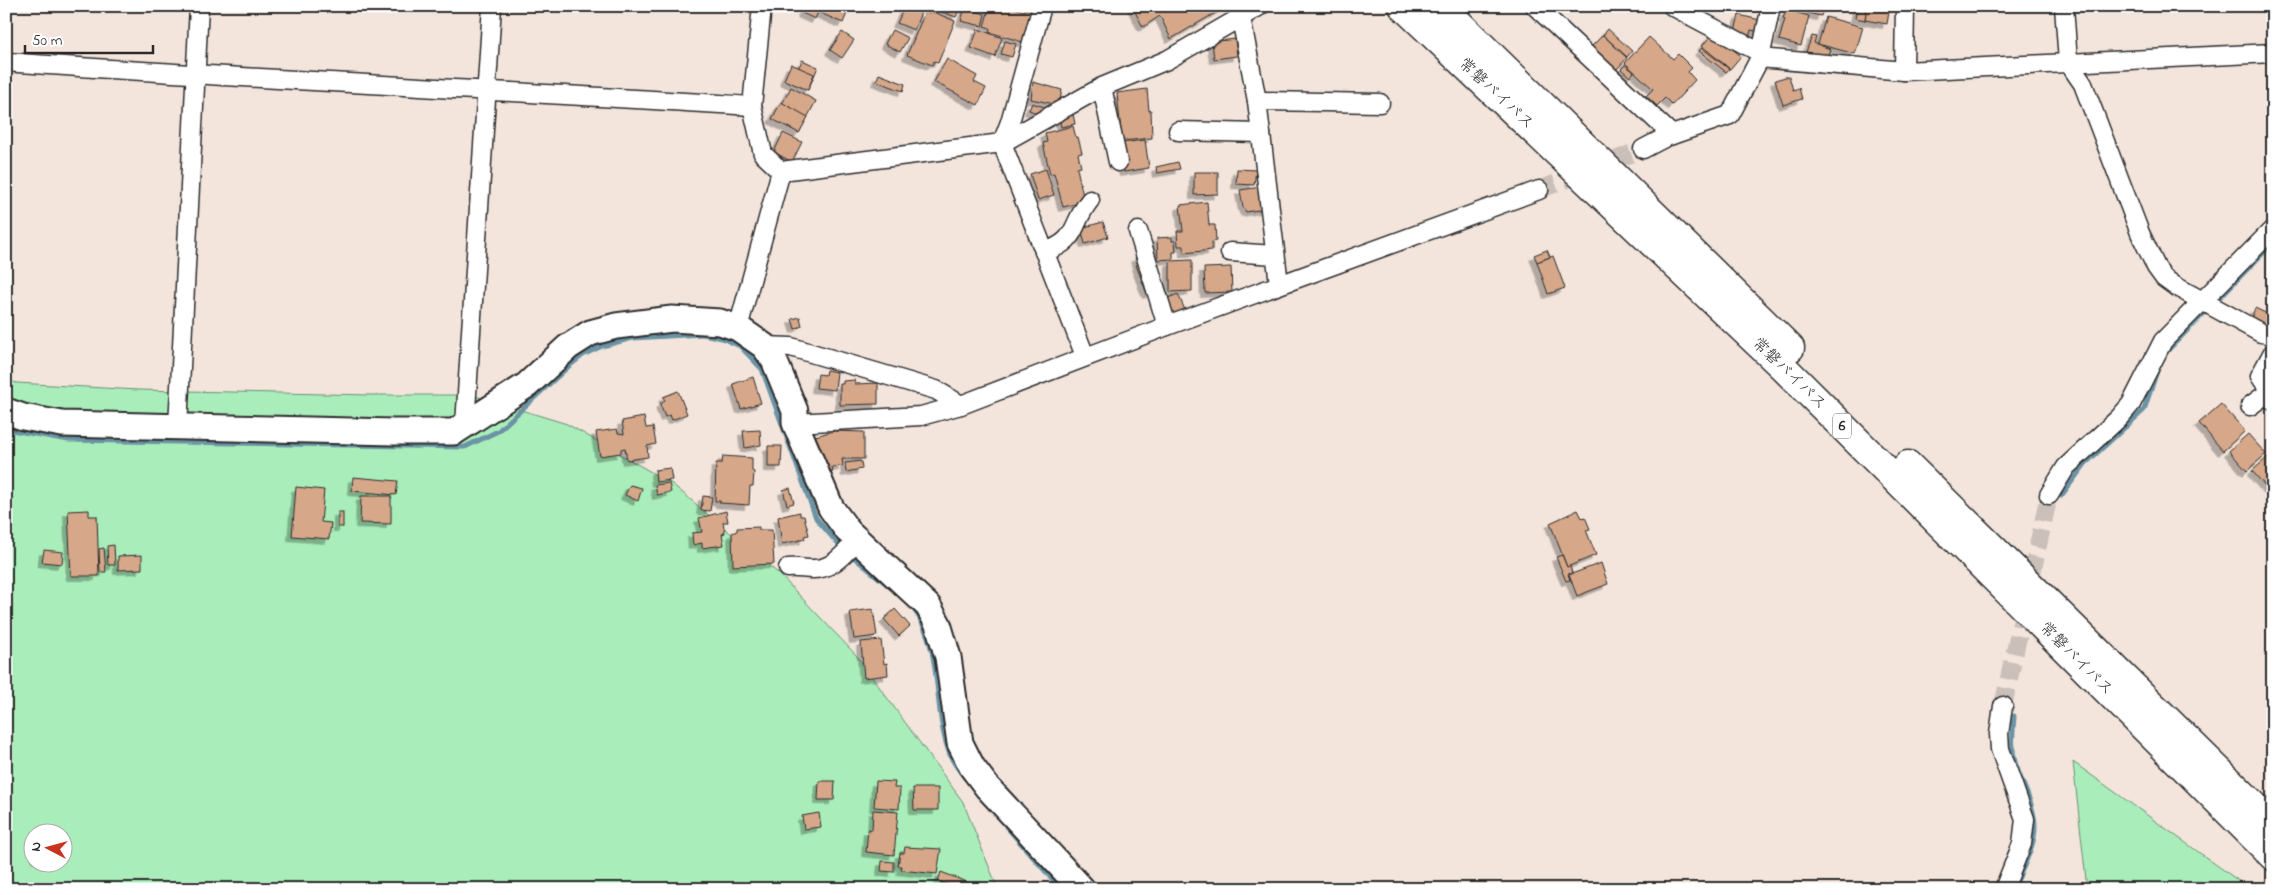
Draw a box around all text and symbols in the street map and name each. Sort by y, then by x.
scale bar [25,22,152,54]
text: 50 m [32,30,63,52]
street label: 常磐バイパス [1453,53,1539,135]
street label: 常磐バイパス [1746,332,1832,416]
road number: 6 [1833,414,1851,438]
street label: 常磐バイパス [2034,617,2118,701]
north arrow [22,822,72,872]
text: N [26,841,47,853]

